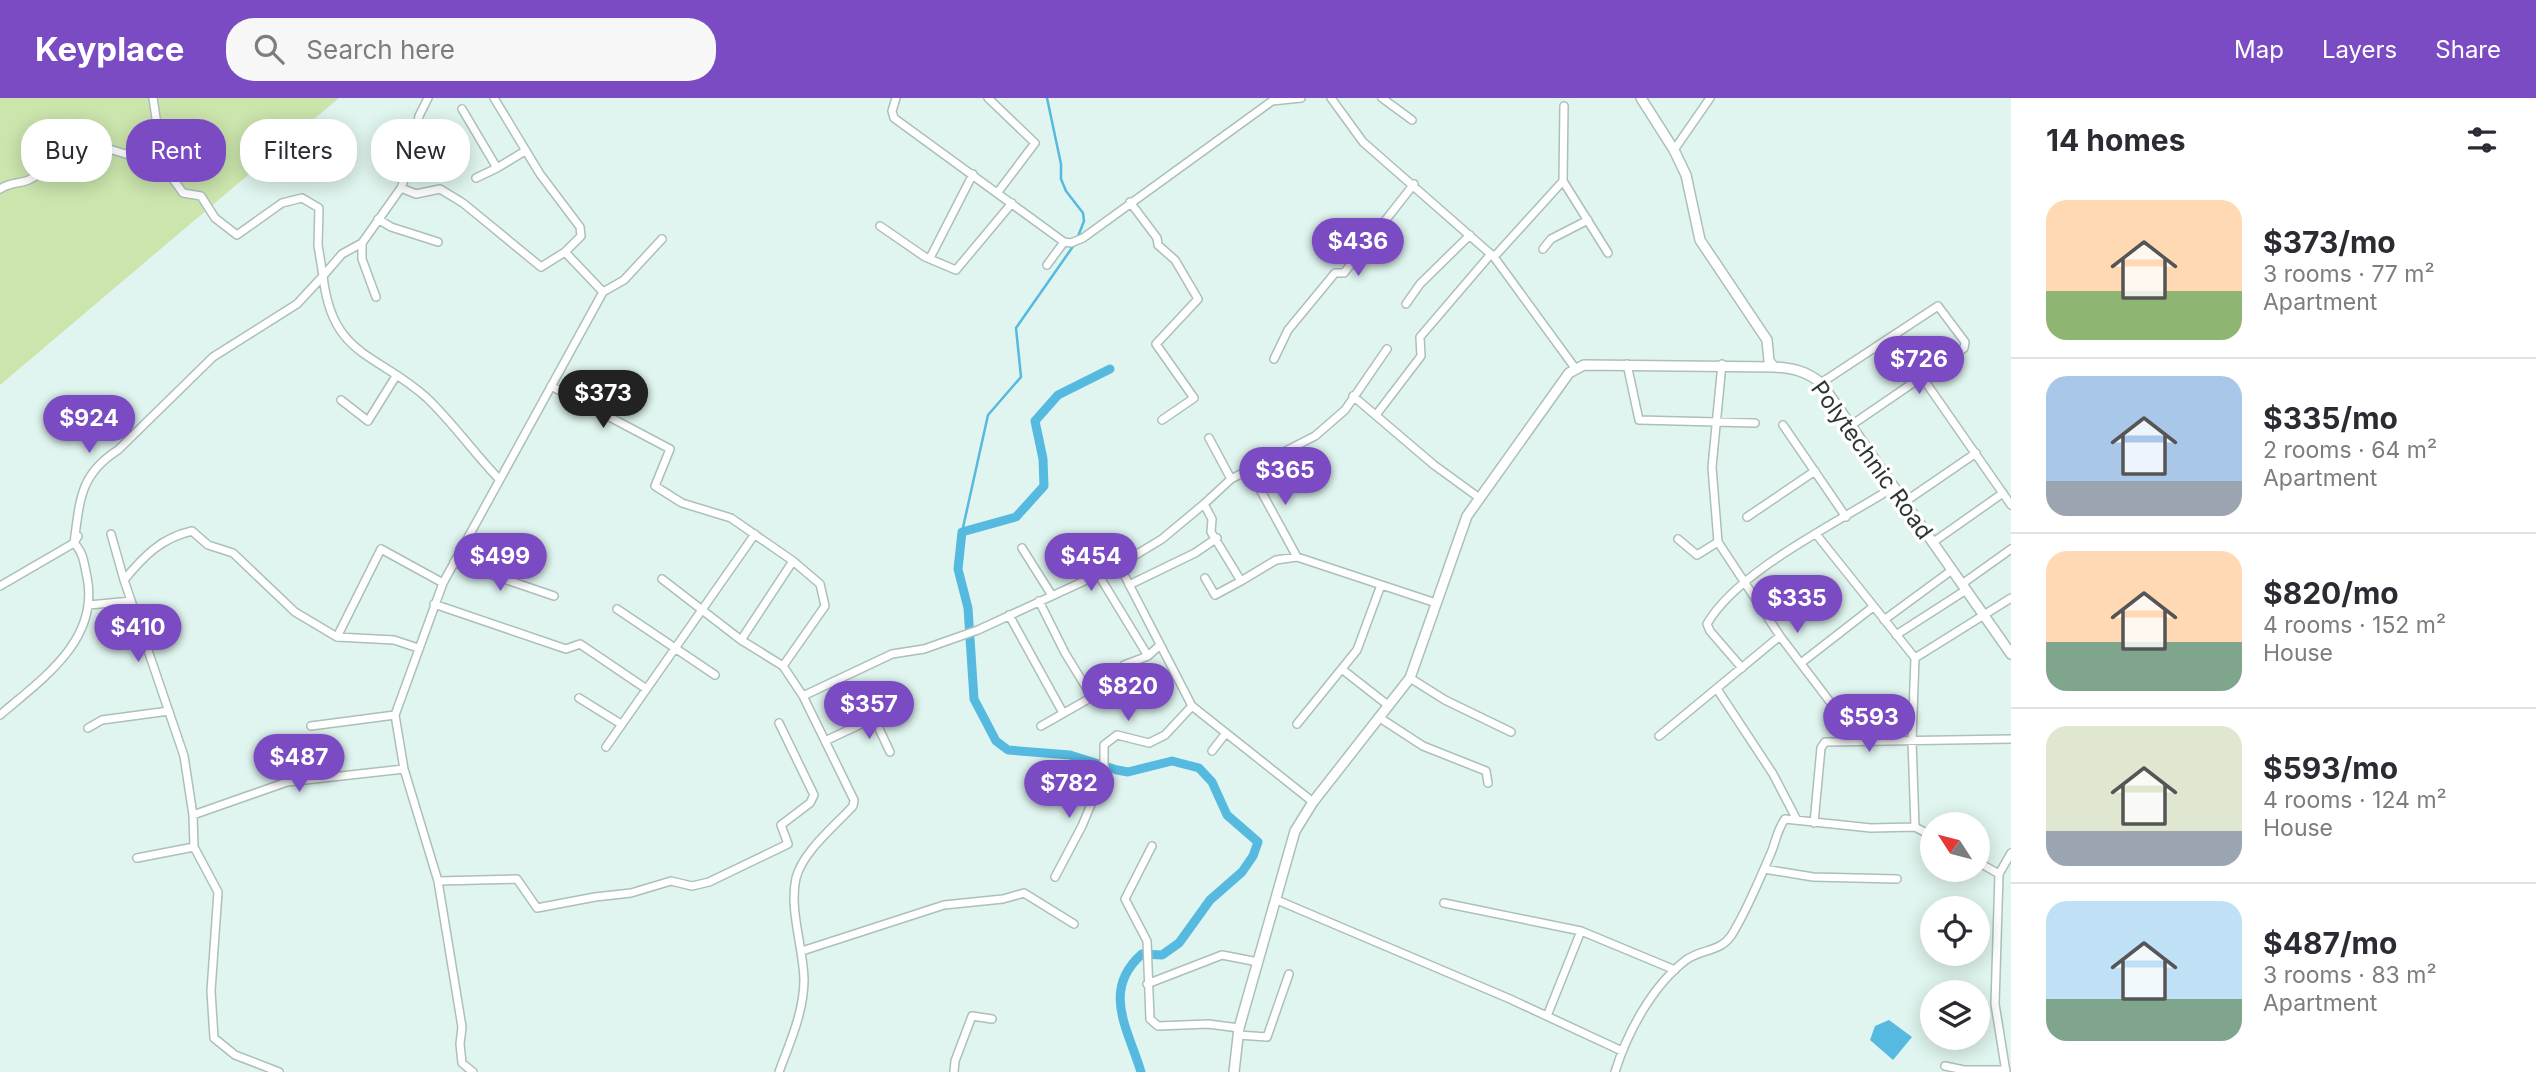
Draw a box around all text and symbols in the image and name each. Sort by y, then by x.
search box [226,18,716,81]
text: Keyplace [35,29,184,69]
icon: search [250,30,288,68]
text: Search here [306,34,455,65]
text: Map [2234,35,2284,64]
text: Layers [2322,35,2397,64]
text: Share [2435,35,2501,64]
chip: Buy [21,119,112,182]
chip: Rent [126,119,226,182]
chip: Filters [240,119,357,182]
chip: New [371,119,470,182]
icon: filters [2463,121,2501,159]
text: 14 homes [2046,122,2185,158]
pin: $436 [1317,218,1399,278]
text: $373/mo [2263,224,2396,260]
text: $436 [1328,227,1388,255]
icon: home [2102,228,2186,312]
text: 3 rooms · 77 m² [2263,260,2435,288]
text: Apartment [2263,288,2377,316]
pin: $726 [1878,336,1960,396]
text: $726 [1890,345,1948,373]
pin: $373 [562,370,644,430]
street label: Polytechnic Road [1805,375,1939,545]
text: $373 [574,379,632,407]
pin: $924 [48,396,130,455]
text: $335/mo [2263,400,2398,436]
text: $924 [59,404,119,432]
icon: home [2102,404,2186,488]
text: 2 rooms · 64 m² [2263,436,2437,464]
pin: $365 [1244,448,1326,507]
text: $365 [1255,456,1315,484]
text: Apartment [2263,464,2377,492]
pin: $499 [459,533,541,593]
pin: $454 [1050,533,1132,593]
text: $499 [470,542,530,570]
text: $454 [1061,542,1121,570]
pin: $335 [1756,575,1838,635]
text: $820/mo [2263,575,2399,611]
icon: home [2102,579,2186,663]
text: $335 [1767,584,1827,612]
pin: $410 [97,604,179,664]
text: 4 rooms · 152 m² [2263,611,2446,639]
text: $410 [110,613,166,641]
text: House [2263,639,2333,667]
pin: $820 [1087,664,1169,723]
text: $820 [1098,672,1158,700]
pin: $357 [828,682,910,741]
text: $357 [840,690,898,718]
pin: $593 [1828,694,1910,754]
text: $593 [1839,703,1899,731]
pin: $487 [258,734,340,794]
text: $487 [270,743,328,771]
text: $593/mo [2263,750,2398,786]
icon: home [2102,754,2186,838]
pin: $782 [1028,760,1110,820]
text: $782 [1040,769,1098,797]
text: 4 rooms · 124 m² [2263,786,2447,814]
north arrow [1920,812,1990,882]
map controls [1920,812,1990,1050]
text: House [2263,814,2333,842]
button: locate [1920,896,1990,966]
text: $487/mo [2263,925,2397,961]
icon: home [2102,929,2186,1013]
text: 3 rooms · 83 m² [2263,961,2437,989]
button: layers [1920,980,1990,1050]
text: Apartment [2263,989,2377,1017]

